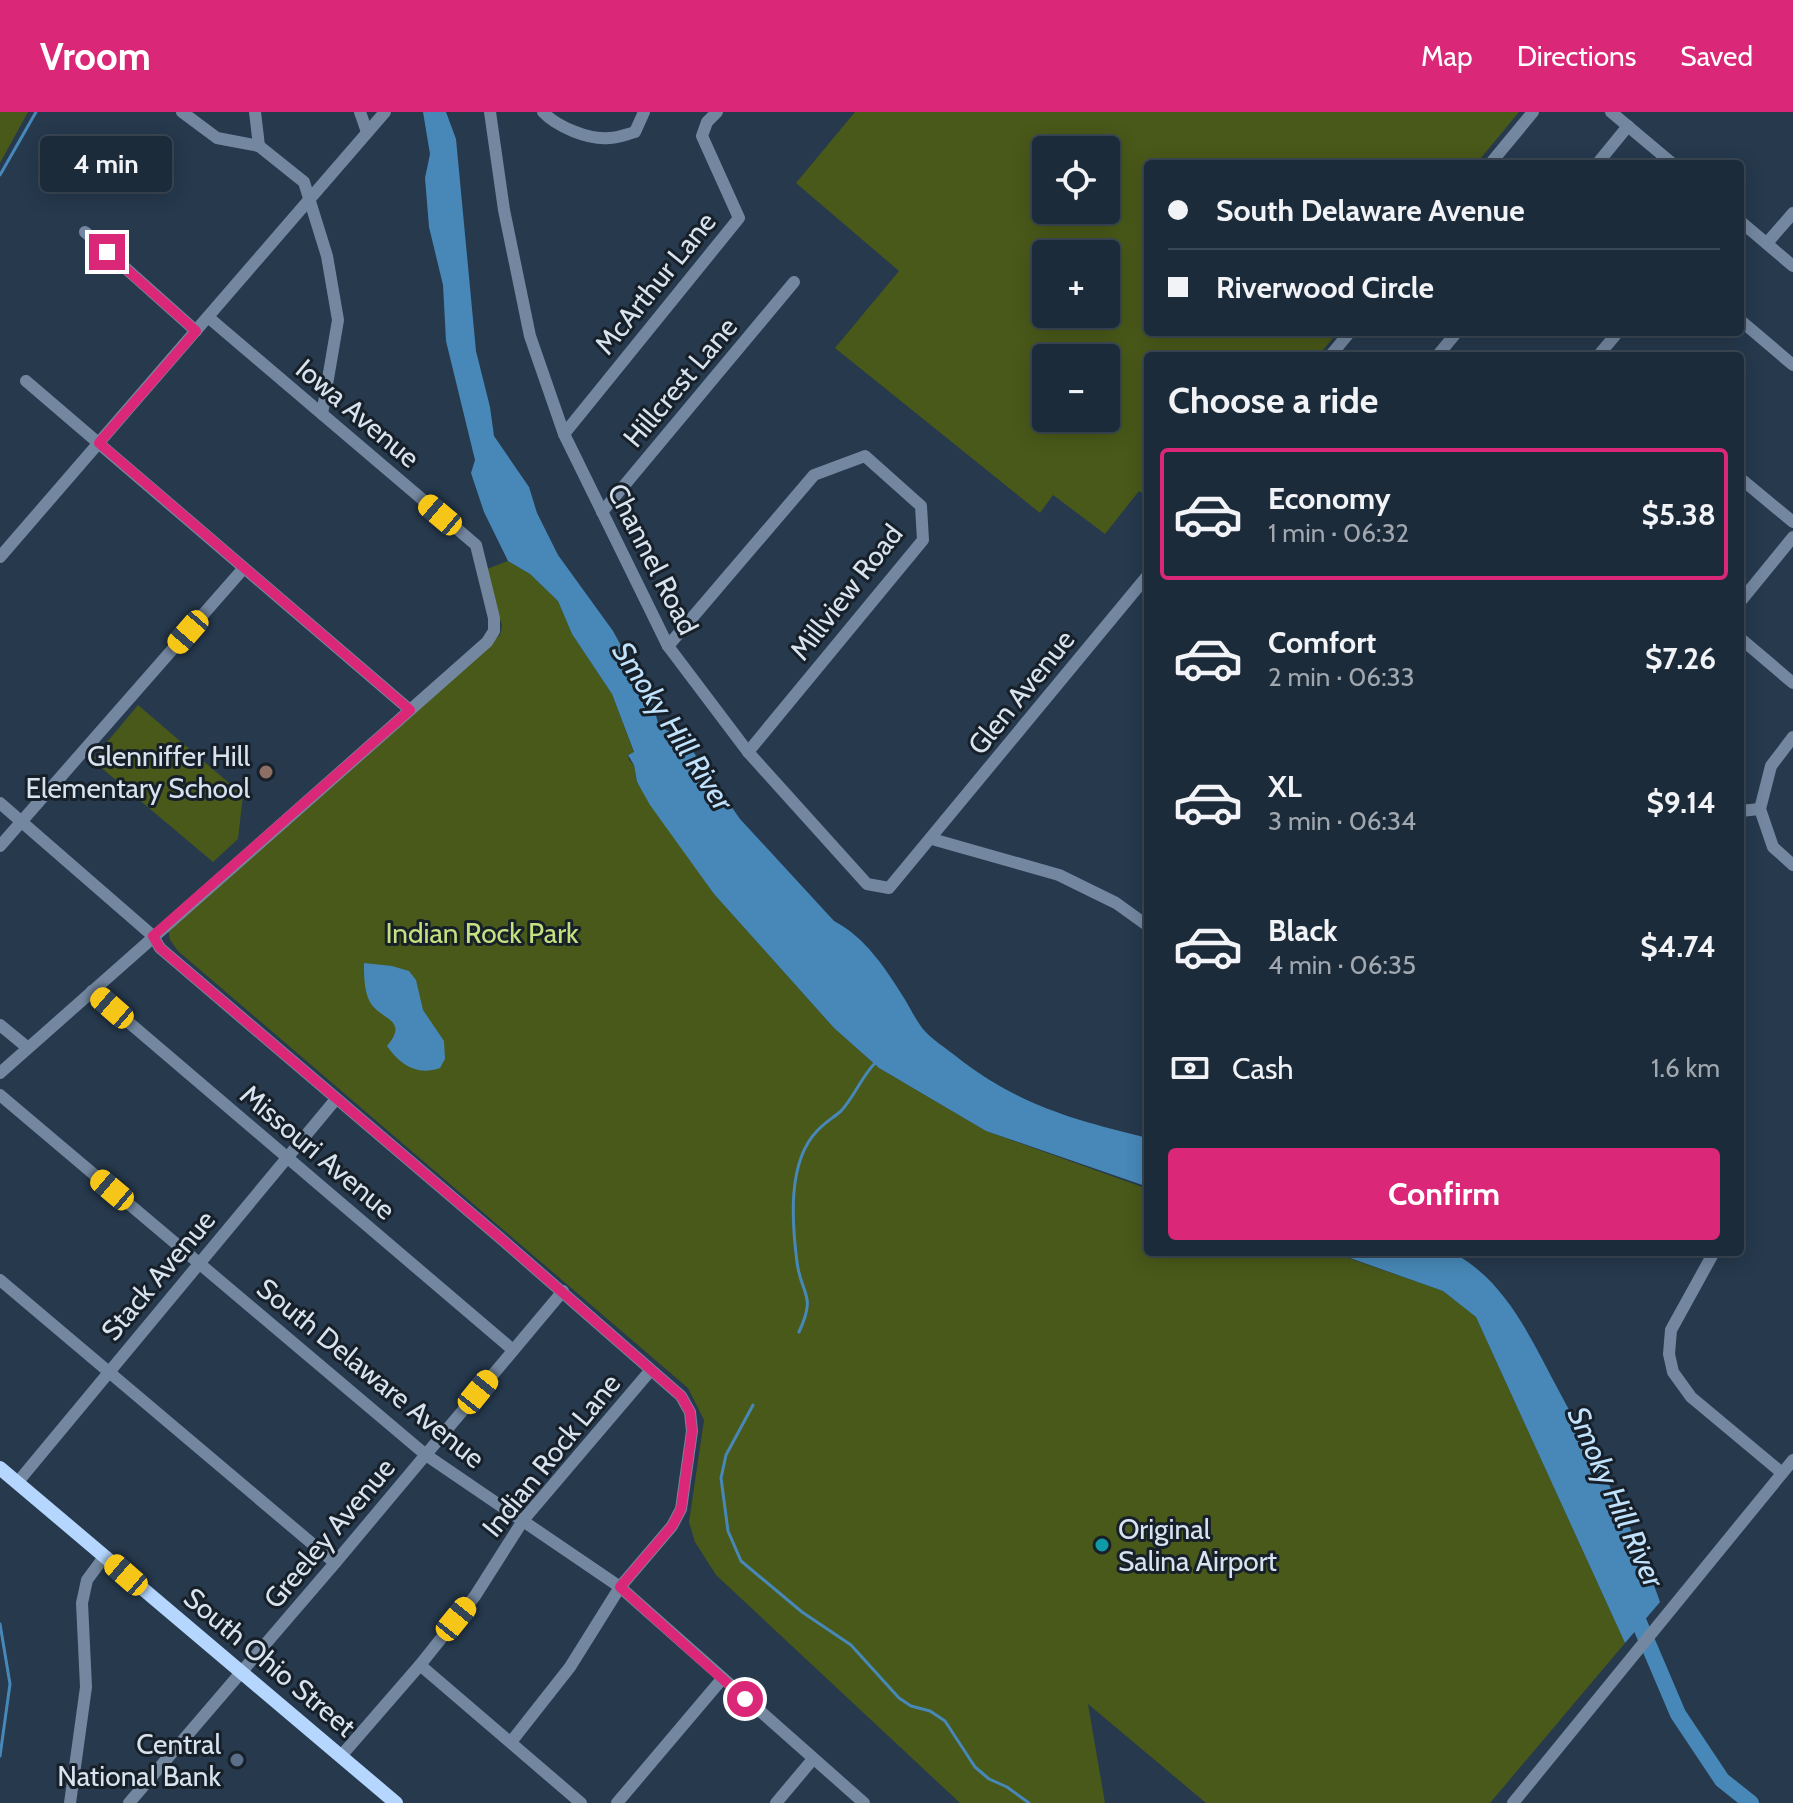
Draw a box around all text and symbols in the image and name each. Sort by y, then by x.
text: Vroom [40,33,151,80]
text: Map [1421,39,1473,73]
text: Directions [1517,39,1636,73]
text: Saved [1680,39,1753,73]
callout: 4 min [41,136,173,192]
map controls [1032,136,1120,432]
button: locate [1032,136,1120,224]
text: 4 min [73,148,139,180]
text: South Delaware Avenue [1216,192,1525,229]
street label: McArthur Lane [587,205,723,361]
route end [89,234,125,270]
button: + [1032,240,1120,328]
text: Riverwood Circle [1216,269,1434,306]
street label: Hillcrest Lane [616,310,744,454]
button: − [1032,344,1120,432]
street label: Iowa Avenue [289,352,427,474]
text: Choose a ride [1168,378,1378,422]
street label: Channel Road [600,478,706,640]
icon: car [1172,478,1244,550]
text: Economy [1268,480,1391,517]
car [414,490,466,540]
text: $5.38 [1642,496,1716,533]
street label: Millview Road [782,517,910,667]
text: 1 min · 06:32 [1268,517,1409,549]
car [163,606,213,658]
icon: car [1172,622,1244,694]
street label: Glen Avenue [961,623,1081,761]
text: Comfort [1268,624,1376,661]
water label: Smoky Hill River [605,634,742,819]
text: $7.26 [1645,640,1716,677]
text: 2 min · 06:33 [1268,661,1415,693]
place label: Glenniffer Hill Elementary School [26,739,250,805]
marker: Glenniffer Hill Elementary School [257,763,275,781]
icon: car [1172,766,1244,838]
text: XL [1268,768,1302,805]
text: $9.14 [1646,784,1716,821]
text: 3 min · 06:34 [1268,805,1416,837]
icon: car [1172,910,1244,982]
text: Black [1268,912,1338,949]
park label: Indian Rock Park [385,916,579,950]
text: $4.74 [1640,928,1716,965]
text: 4 min · 06:35 [1268,949,1416,981]
car [86,983,138,1033]
icon: cash [1168,1046,1212,1090]
text: Cash [1232,1050,1294,1087]
text: 1.6 km [1651,1052,1720,1084]
street label: Missouri Avenue [234,1077,402,1227]
button: Confirm [1168,1148,1720,1240]
car [86,1165,138,1215]
street label: Stack Avenue [94,1203,222,1347]
street label: South Delaware Avenue [250,1271,492,1475]
car [454,1366,502,1418]
street label: Indian Rock Lane [475,1367,627,1543]
water label: Smoky Hill River [1560,1401,1673,1595]
street label: Greeley Avenue [256,1451,402,1615]
place label: Original Salina Airport [1118,1512,1277,1578]
marker: Original Salina Airport [1093,1536,1111,1554]
car [100,1550,152,1600]
street label: South Ohio Street [177,1580,363,1744]
car [432,1593,480,1645]
route start [727,1681,763,1717]
place label: Central National Bank [57,1727,221,1793]
marker: Central National Bank [228,1751,246,1769]

